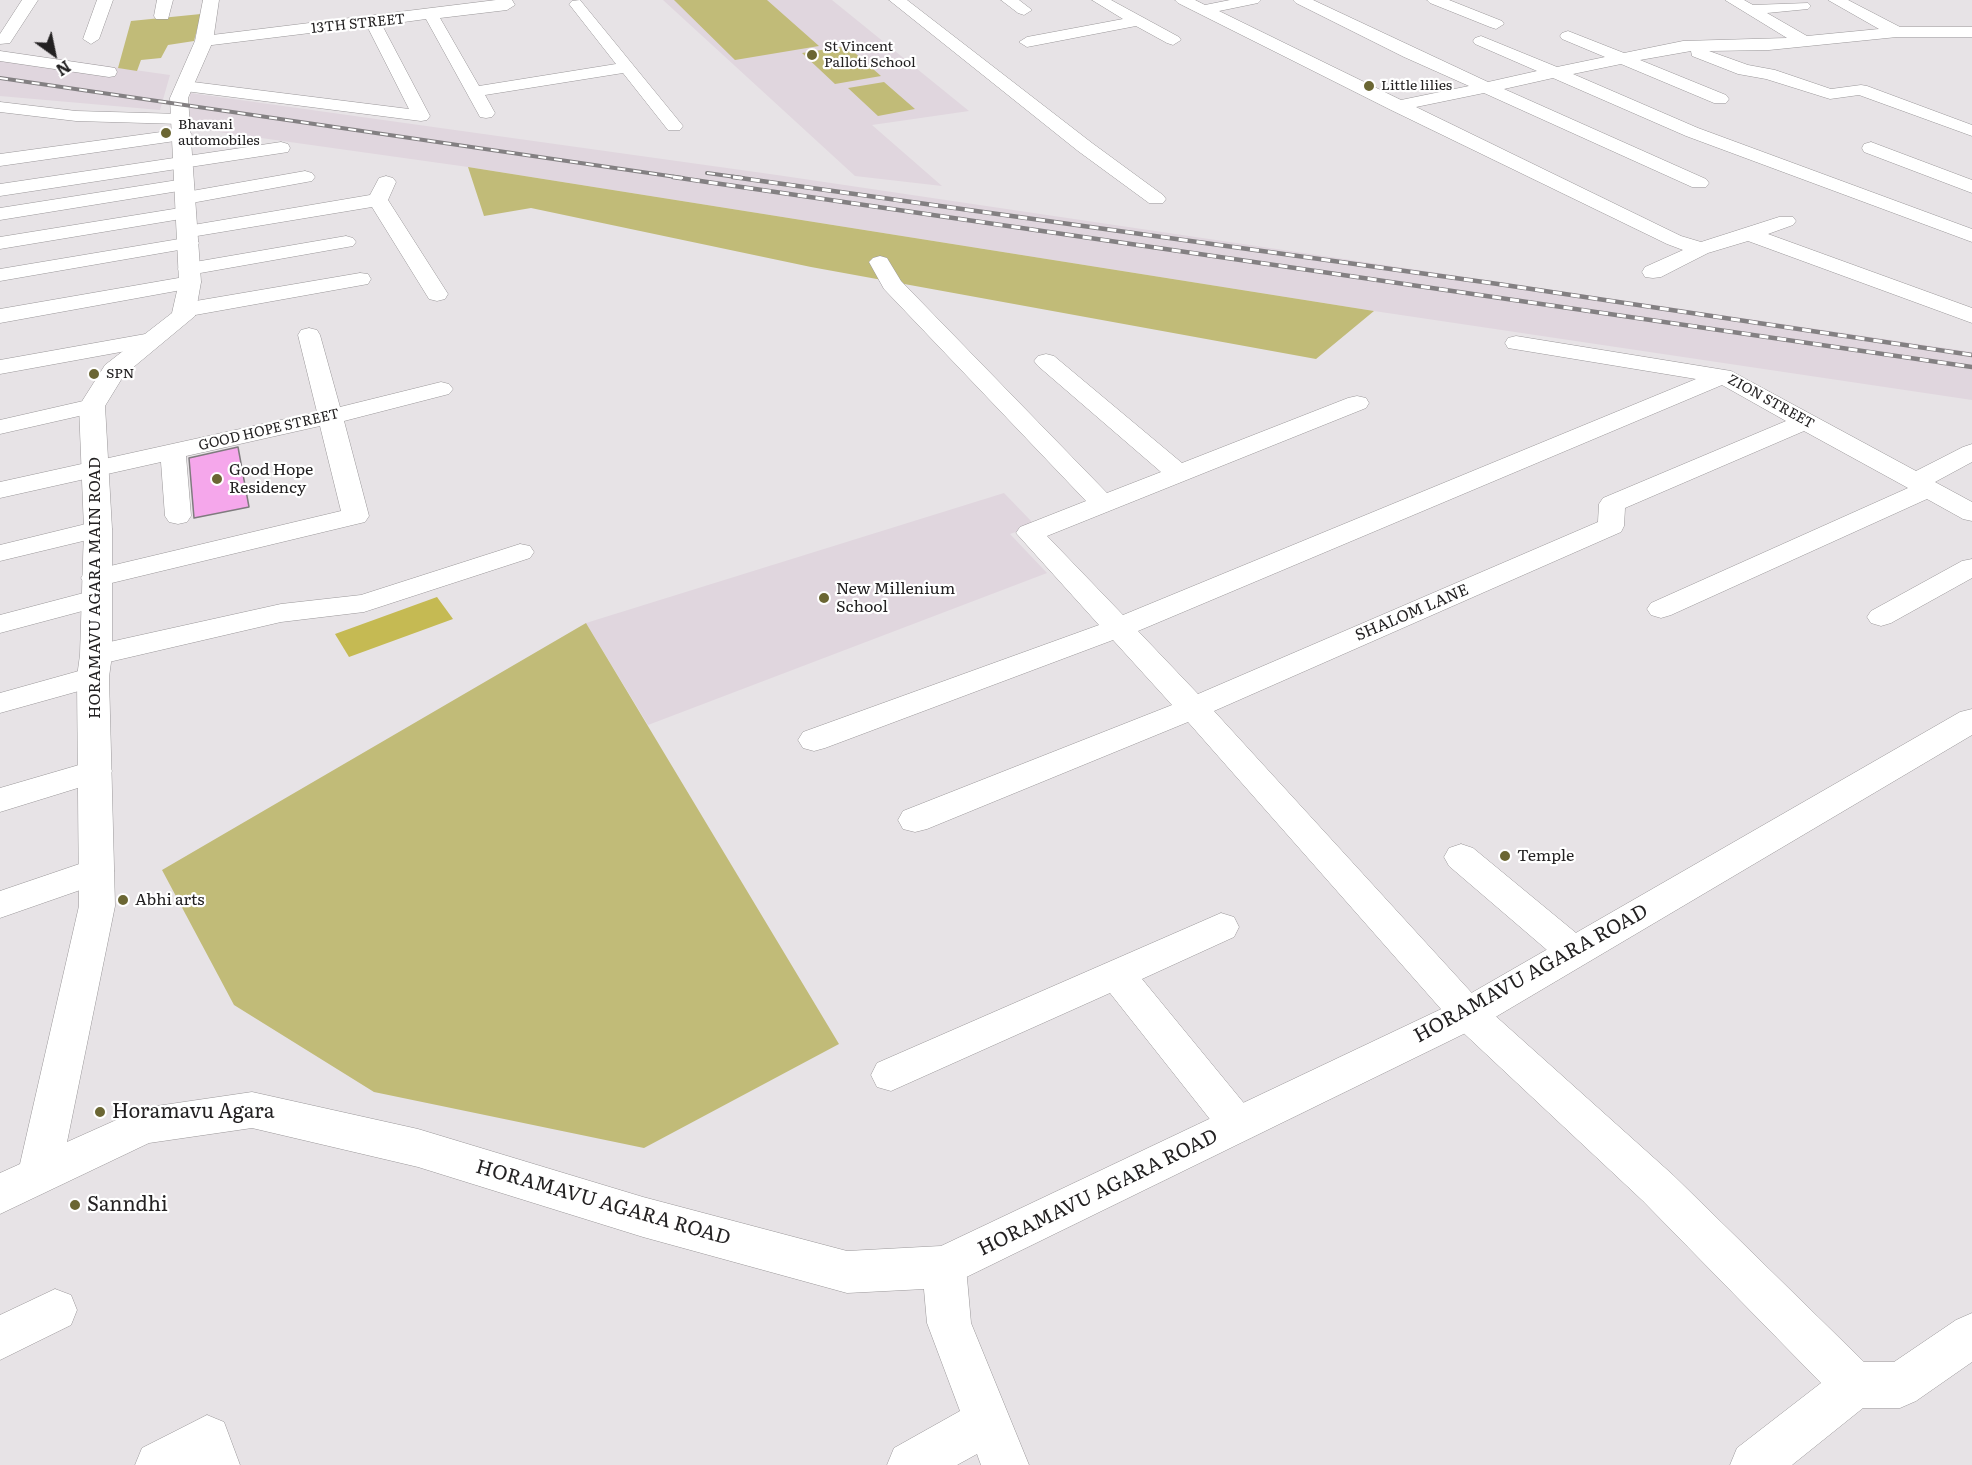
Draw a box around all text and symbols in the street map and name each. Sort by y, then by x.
street label: 13TH STREET [310,11,406,37]
north arrow [24,24,84,84]
place label: St Vincent Palloti School [824,39,916,72]
marker: St Vincent Palloti School [805,48,819,62]
text: N [52,55,76,83]
place label: Little lilies [1381,78,1452,94]
marker: Little lilies [1362,79,1376,93]
place label: Bhavani automobiles [178,117,260,150]
marker: Bhavani automobiles [159,126,173,140]
place label: SPN [106,366,134,382]
marker: SPN [87,367,101,381]
street label: ZION STREET [1725,371,1817,433]
street label: GOOD HOPE STREET [197,406,341,454]
street label: HORAMAVU AGARA MAIN ROAD [85,457,105,719]
place label: Good Hope Residency [229,460,313,498]
marker: Good Hope Residency [210,472,224,486]
place label: New Millenium School [836,579,955,617]
street label: SHALOM LANE [1352,580,1472,646]
marker: New Millenium School [817,591,831,605]
place label: Temple [1517,846,1574,866]
marker: Temple [1498,849,1512,863]
place label: Abhi arts [135,890,204,910]
marker: Abhi arts [116,893,130,907]
street label: HORAMAVU AGARA ROAD [1410,900,1652,1048]
place label: Horamavu Agara [112,1100,275,1124]
marker: Horamavu Agara [93,1105,107,1119]
street label: HORAMAVU AGARA ROAD [974,1124,1222,1262]
street label: HORAMAVU AGARA ROAD [473,1155,733,1251]
place label: Sanndhi [87,1193,168,1217]
marker: Sanndhi [68,1198,82,1212]

